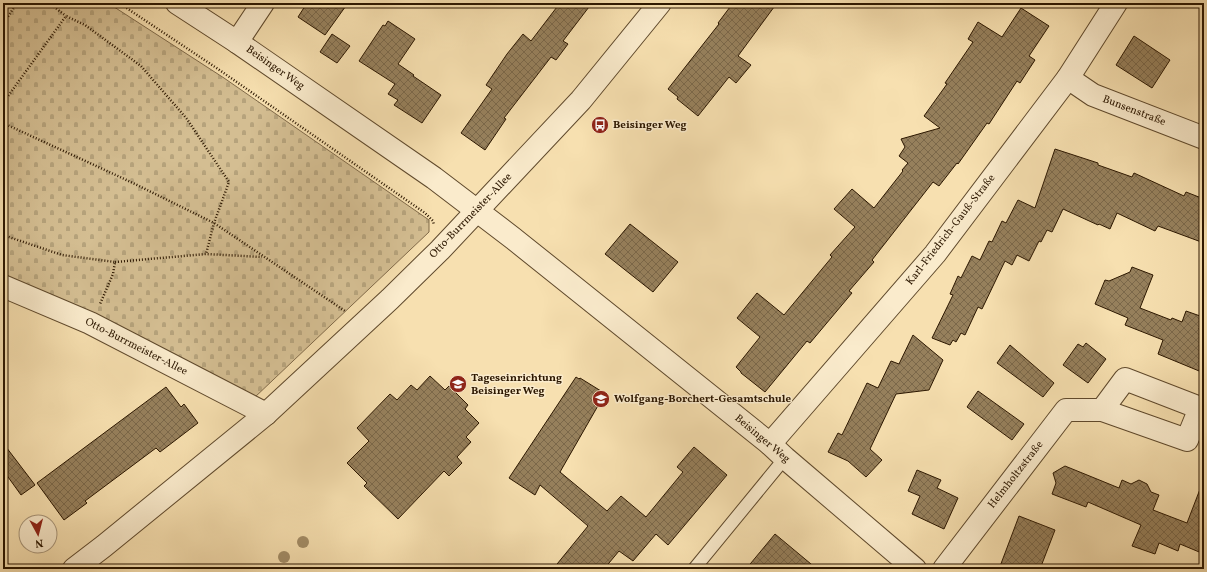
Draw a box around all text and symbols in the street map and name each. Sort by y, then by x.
street label: Beisinger Weg [243,42,308,94]
street label: Bunsenstraße [1100,92,1168,130]
bus stop icon: Beisinger Weg [590,115,610,135]
place label: Beisinger Weg [613,118,687,133]
street label: Otto-Burrmeister-Allee [426,170,516,262]
street label: Karl-Friedrich-Gauß-Straße [903,171,999,289]
street label: Otto-Burrmeister-Allee [82,315,190,379]
place label: Tageseinrichtung Beisinger Weg [471,371,562,399]
school or university icon: Tageseinrichtung Beisinger Weg [448,374,468,394]
school or university icon: Wolfgang-Borchert-Gesamtschule [591,389,611,409]
place label: Wolfgang-Borchert-Gesamtschule [614,392,791,407]
street label: Beisinger Weg [731,411,793,467]
street label: Helmholtzstraße [985,438,1047,512]
north arrow [18,514,58,554]
text: N [34,535,44,550]

